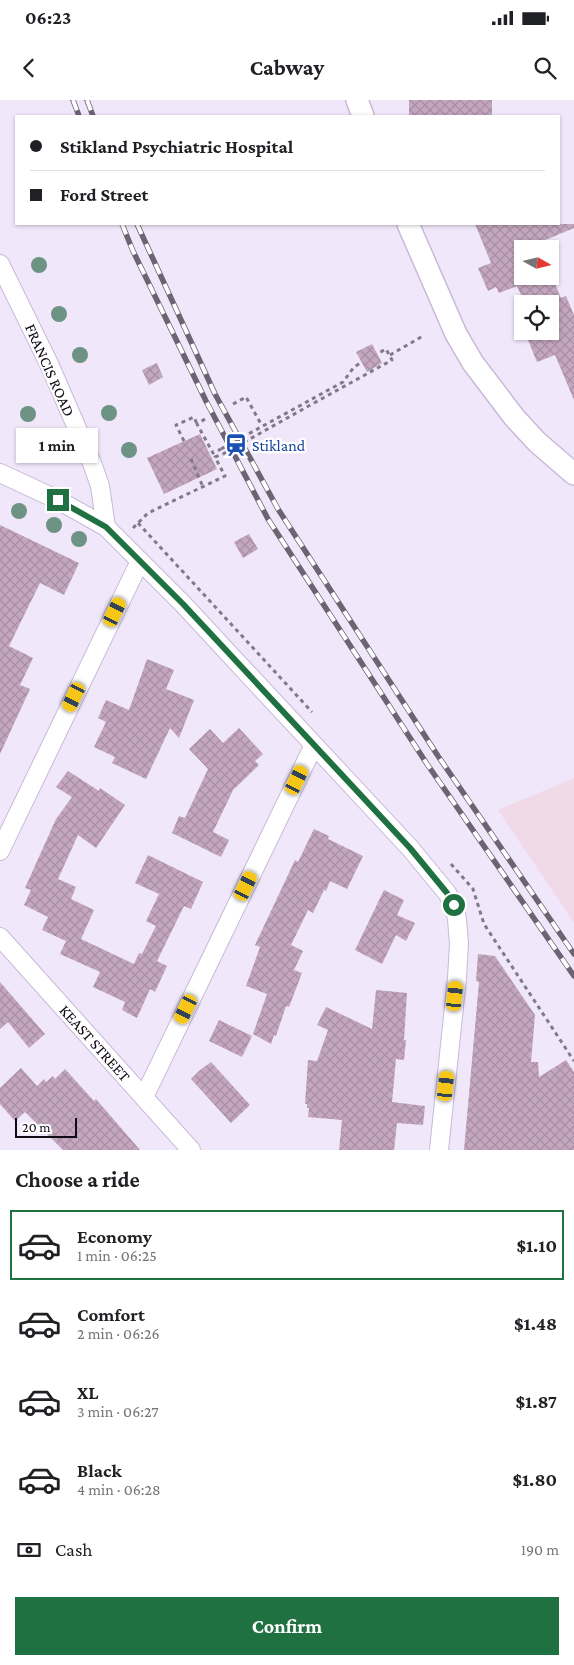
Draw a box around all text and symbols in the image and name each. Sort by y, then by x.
text: 06:23 [25,7,71,28]
icon: back [15,54,43,82]
icon: search [531,54,559,82]
text: Cabway [250,55,324,80]
text: Stikland Psychiatric Hospital [60,136,293,157]
text: Ford Street [60,184,148,205]
north arrow [514,240,559,285]
map controls [514,240,559,340]
button: locate [514,295,559,340]
street label: FRANCIS ROAD [22,321,78,419]
callout: 1 min [17,428,99,462]
station icon: Stikland [223,432,249,458]
text: 1 min [39,437,75,454]
place label: Stikland [252,437,306,454]
route end [47,489,69,511]
car [101,595,128,629]
car [60,680,87,714]
car [283,763,310,797]
car [232,869,259,903]
route start [443,894,465,916]
car [445,980,464,1012]
car [172,992,199,1026]
street label: KEAST STREET [56,1001,134,1085]
car [436,1070,455,1102]
scale bar [15,1115,78,1138]
text: 20 m [22,1119,50,1135]
text: Choose a ride [15,1167,140,1192]
icon: car [17,1223,62,1268]
text: Economy [77,1226,152,1247]
text: $1.10 [516,1235,557,1256]
text: 1 min · 06:25 [77,1247,157,1264]
icon: car [17,1301,62,1346]
text: Comfort [77,1304,145,1325]
text: $1.48 [514,1313,557,1334]
text: 2 min · 06:26 [77,1325,160,1342]
icon: car [17,1379,62,1424]
text: XL [77,1382,99,1403]
text: $1.87 [516,1391,557,1412]
text: 3 min · 06:27 [77,1403,159,1420]
icon: car [17,1457,62,1502]
text: Black [77,1460,122,1481]
text: $1.80 [513,1469,557,1490]
text: 4 min · 06:28 [77,1481,161,1498]
icon: cash [15,1536,43,1564]
text: Cash [55,1539,93,1560]
text: 190 m [521,1541,559,1558]
button: Confirm [15,1597,559,1655]

